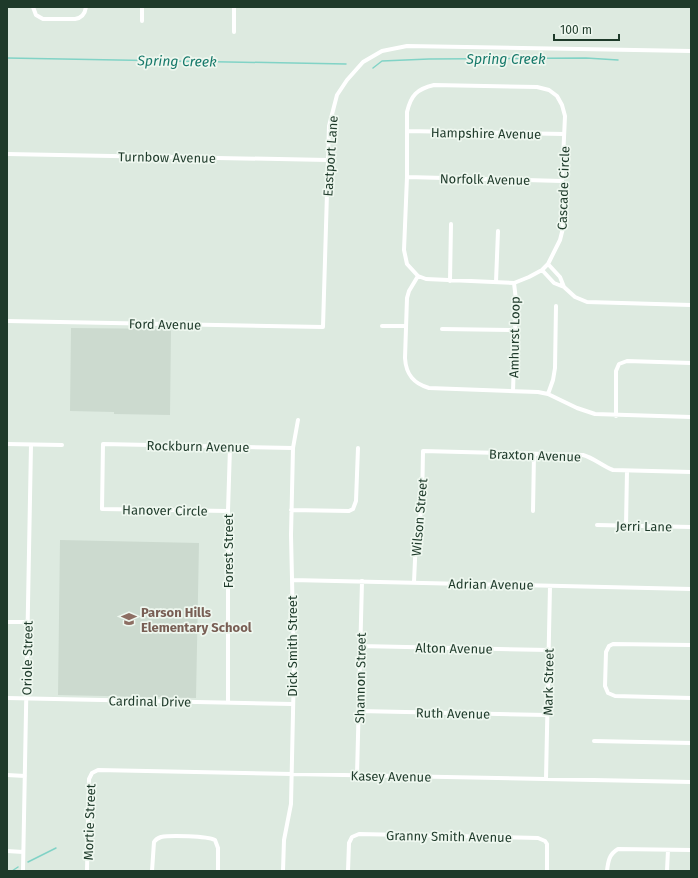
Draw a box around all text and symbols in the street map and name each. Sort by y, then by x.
scale bar [554,16,619,42]
text: 100 m [560,23,592,37]
water label: Spring Creek [465,51,546,68]
water label: Spring Creek [136,52,217,71]
street label: Eastport Lane [320,115,341,197]
street label: Hampshire Avenue [431,125,541,142]
street label: Cascade Circle [555,146,572,230]
street label: Turnbow Avenue [118,149,216,166]
street label: Norfolk Avenue [440,171,530,188]
street label: Amhurst Loop [506,296,523,378]
street label: Ford Avenue [129,316,201,333]
street label: Rockburn Avenue [147,438,249,455]
street label: Braxton Avenue [489,446,581,465]
street label: Wilson Street [409,477,430,557]
street label: Hanover Circle [122,502,208,519]
street label: Forest Street [221,513,236,588]
street label: Jerri Lane [616,519,672,534]
street label: Adrian Avenue [448,576,534,593]
street label: Dick Smith Street [285,595,300,697]
place label: Parson Hills Elementary School [141,605,252,635]
school or university icon: Parson Hills Elementary School [120,610,138,628]
street label: Oriole Street [19,620,36,696]
street label: Shannon Street [352,632,369,724]
street label: Alton Avenue [415,640,493,657]
street label: Mark Street [540,648,557,716]
street label: Cardinal Drive [109,693,191,710]
street label: Ruth Avenue [416,705,490,722]
street label: Kasey Avenue [351,768,431,785]
street label: Mortie Street [81,783,98,861]
street label: Granny Smith Avenue [386,828,512,845]

